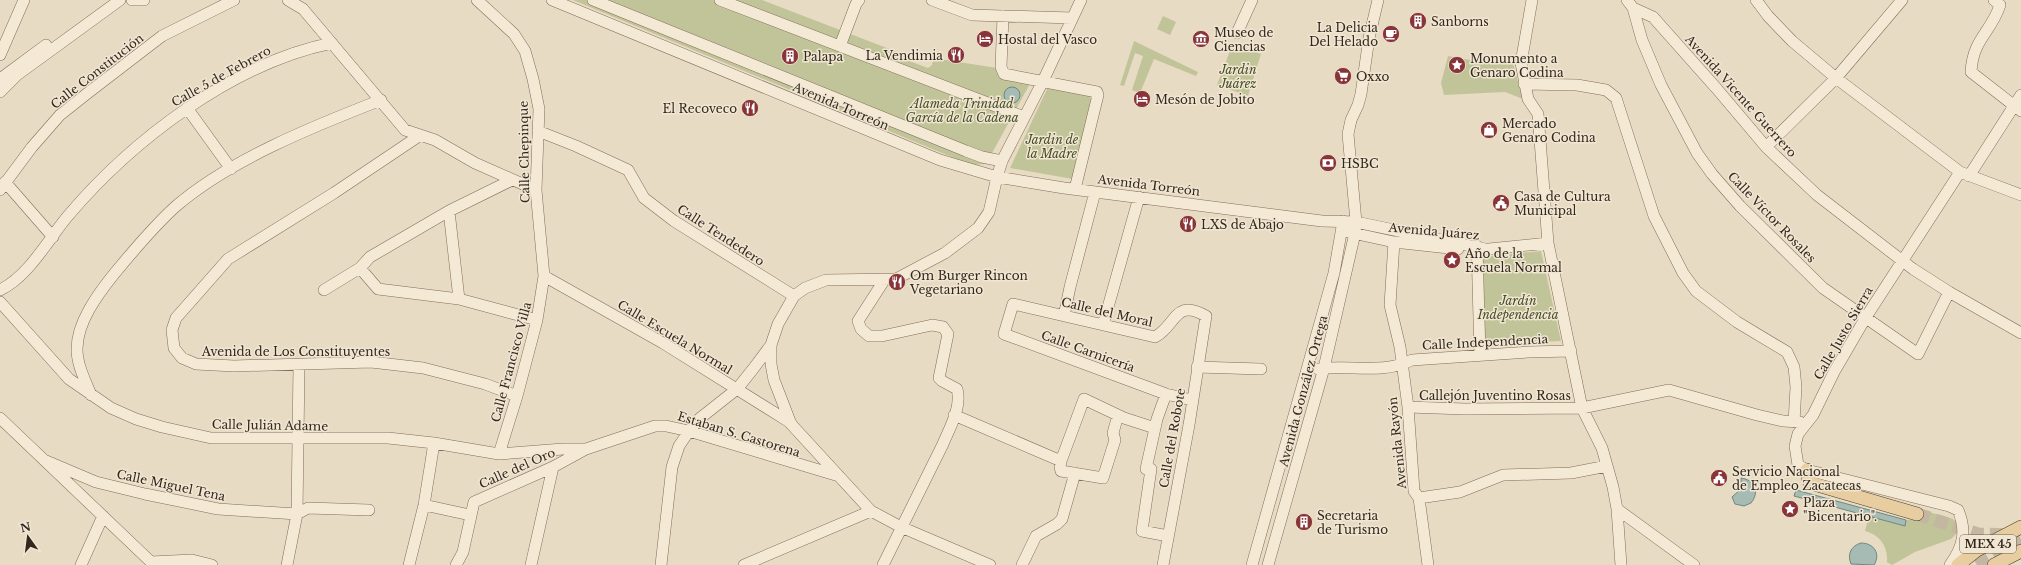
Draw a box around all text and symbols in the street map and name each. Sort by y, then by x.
building icon: Sanborns [1408,11,1428,31]
place label: Sanborns [1431,14,1489,29]
place label: La Delicia Del Helado [1309,20,1378,49]
cafe icon: La Delicia Del Helado [1381,24,1401,44]
place label: Museo de Ciencias [1214,25,1274,54]
hotel icon: Hostal del Vasco [975,29,995,49]
museum icon: Museo de Ciencias [1191,29,1211,49]
street label: Calle Constitución [48,30,146,112]
street label: Avenida Vicente Guerrero [1681,31,1800,160]
place label: Hostal del Vasco [998,32,1097,47]
street label: Calle 5 de Febrero [169,42,273,110]
restaurant icon: La Vendimia [946,45,966,65]
building icon: Palapa [780,46,800,66]
place label: La Vendimia [865,48,943,63]
place label: Palapa [803,49,843,64]
place label: Monumento a Genaro Codina [1470,51,1564,80]
place icon: Monumento a Genaro Codina [1447,55,1467,75]
park label: Jardin Juárez [1218,62,1257,91]
supermarket icon: Oxxo [1333,66,1353,86]
place label: Oxxo [1356,69,1389,84]
street label: Avenida Torreón [790,79,891,133]
hotel icon: Mesón de Jobito [1132,89,1152,109]
place label: Mesón de Jobito [1155,92,1255,107]
park label: Alameda Trinidad García de la Cadena [905,96,1019,125]
restaurant icon: El Recoveco [740,98,760,118]
street label: Calle Chepinque [516,101,532,203]
place label: El Recoveco [662,101,737,116]
place label: Mercado Genaro Codina [1502,116,1596,145]
shop icon: Mercado Genaro Codina [1479,120,1499,140]
park label: Jardin de la Madre [1025,132,1079,161]
bank icon: HSBC [1318,153,1338,173]
place label: HSBC [1341,156,1379,171]
street label: Calle Víctor Rosales [1725,169,1819,265]
street label: Avenida Torreón [1096,171,1201,199]
place label: Casa de Cultura Municipal [1514,189,1611,218]
public building icon: Casa de Cultura Municipal [1491,193,1511,213]
street label: Calle Tendedero [675,201,768,269]
restaurant icon: LXS de Abajo [1178,214,1198,234]
place label: LXS de Abajo [1201,217,1284,232]
street label: Avenida Juárez [1387,219,1480,242]
place label: Año de la Escuela Normal [1464,246,1562,275]
place icon: Año de la Escuela Normal [1442,250,1462,270]
place label: Om Burger Rincon Vegetariano [909,268,1028,297]
restaurant icon: Om Burger Rincon Vegetariano [887,272,907,292]
street label: Calle Justo Sierra [1810,283,1876,382]
park label: Jardín Independencia [1476,293,1559,322]
street label: Calle del Moral [1060,294,1154,330]
street label: Calle Escuela Normal [615,297,735,377]
street label: Calle Francisco Villa [488,300,534,424]
street label: Avenida González Ortega [1275,313,1331,469]
street label: Calle Carnicería [1039,327,1137,375]
street label: Calle Independencia [1422,331,1549,353]
street label: Avenida de Los Constituyentes [201,344,390,359]
street label: Calle del Robote [1156,387,1188,489]
street label: Callejón Juventino Rosas [1419,388,1571,403]
street label: Avenida Rayón [1385,396,1409,491]
street label: Estaban S. Castorena [676,408,802,460]
street label: Calle Julián Adame [212,416,328,434]
street label: Calle del Oro [477,445,557,491]
place label: Servicio Nacional de Empleo Zacatecas [1732,464,1861,493]
street label: Calle Miguel Tena [115,466,227,504]
public building icon: Servicio Nacional de Empleo Zacatecas [1709,468,1729,488]
place label: Plaza "Bicentario". [1803,495,1877,524]
place icon: Plaza "Bicentario". [1780,499,1800,519]
place label: Secretaria de Turismo [1317,508,1388,537]
building icon: Secretaria de Turismo [1294,512,1314,532]
north arrow [8,517,48,557]
text: N [19,519,33,535]
road number: MEX 45 [1960,535,2016,553]

